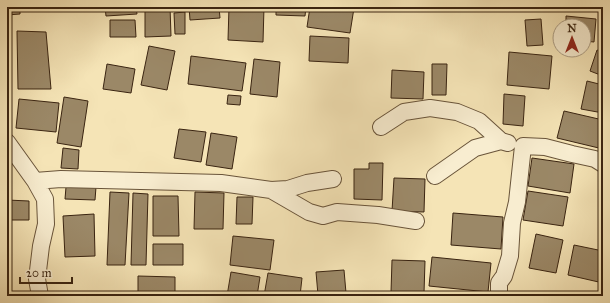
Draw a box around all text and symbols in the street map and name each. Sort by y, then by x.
north arrow [552,18,592,58]
text: N [567,22,577,35]
scale bar [20,259,72,285]
text: 20 m [26,266,52,280]

